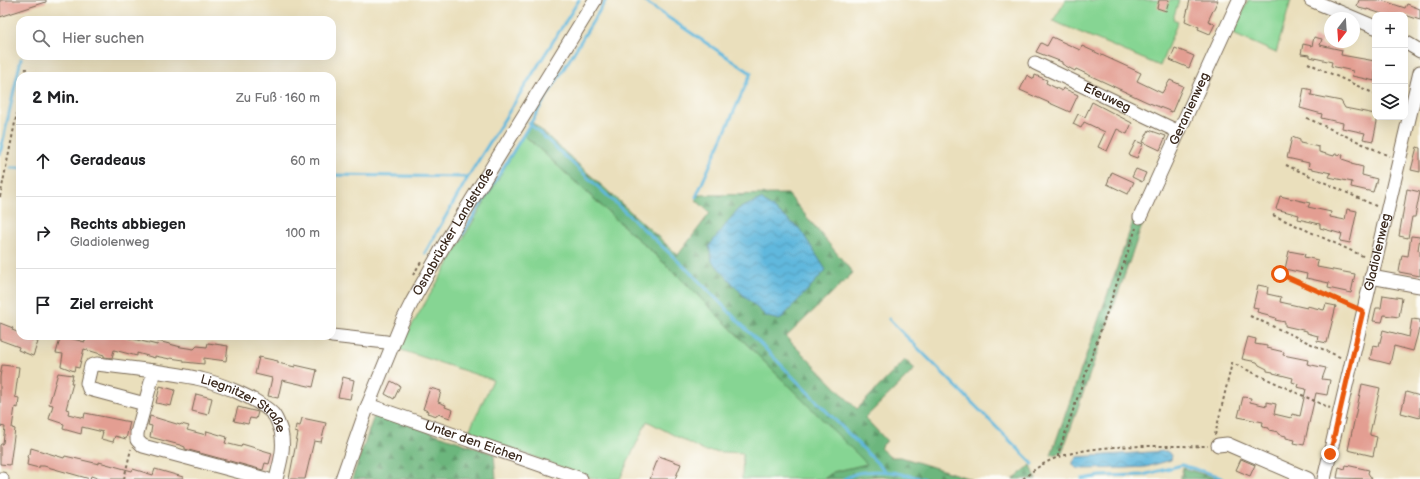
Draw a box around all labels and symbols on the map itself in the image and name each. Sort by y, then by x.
north arrow [1324,12,1360,48]
street label: Geranienweg [1166,70,1213,148]
street label: Efeuweg [1081,79,1134,116]
street label: Osnabrücker Landstraße [409,165,498,298]
street label: Gladiolenweg [1361,212,1394,293]
route start [1271,265,1289,283]
street label: Liegnitzer Straße [199,371,289,435]
street label: Unter den Eichen [422,417,525,466]
route end [1321,445,1339,463]

